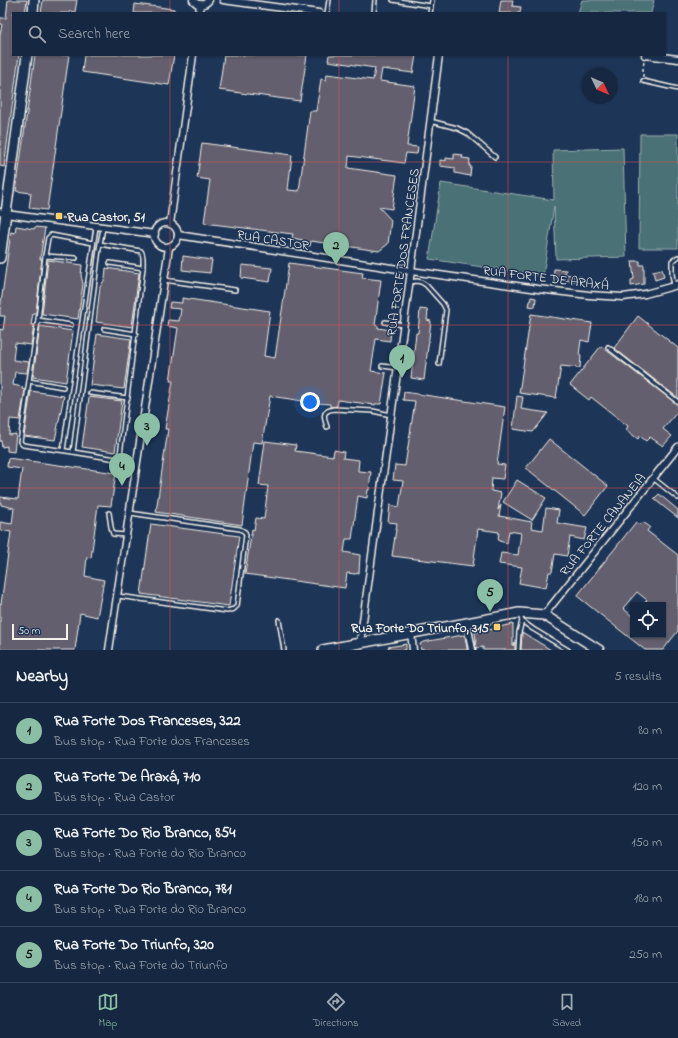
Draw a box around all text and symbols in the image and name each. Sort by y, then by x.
search box [12,12,666,56]
icon: search [26,23,48,45]
text: Search here [58,23,130,45]
north arrow [582,68,618,104]
street label: RUA FORTE DOS FRANCESES [382,167,425,337]
place label: Rua Castor, 51 [66,208,146,227]
marker: Rua Castor, 51 [54,211,64,221]
street label: RUA CASTOR [235,225,311,256]
pin: 2 [323,232,349,265]
street label: RUA FORTE DE ARAXÁ [482,261,610,296]
pin: 1 [389,345,415,378]
your location [300,392,320,412]
pin: 3 [134,413,160,446]
pin: 4 [109,453,135,486]
street label: RUA FORTE CANANEIA [556,470,651,580]
pin: 5 [477,579,503,612]
map controls [630,602,666,638]
button: locate [630,602,666,638]
place label: Rua Forte Do Triunfo, 315 [350,619,490,638]
scale bar [12,622,68,641]
marker: Rua Forte Do Triunfo, 315 [492,622,502,632]
text: 50 m [18,623,40,639]
text: Nearby [16,664,68,689]
text: 5 results [614,667,662,686]
text: Rua Forte Dos Franceses, 322 [54,710,241,732]
text: 1 [27,721,31,740]
text: 80 m [638,721,662,740]
text: Bus stop · Rua Forte dos Franceses [54,732,250,751]
text: Rua Forte De Araxá, 710 [54,766,201,788]
text: 2 [26,777,32,796]
text: 120 m [632,777,662,796]
text: Bus stop · Rua Castor [54,788,175,807]
text: Rua Forte Do Rio Branco, 854 [54,822,236,844]
text: 3 [26,833,32,852]
text: 150 m [631,833,662,852]
text: Bus stop · Rua Forte do Rio Branco [54,844,246,863]
text: Rua Forte Do Rio Branco, 781 [54,878,232,900]
text: 4 [26,889,32,908]
text: 180 m [634,889,662,908]
text: Bus stop · Rua Forte do Rio Branco [54,900,246,919]
text: Rua Forte Do Triunfo, 320 [54,934,214,956]
text: 5 [25,945,33,964]
text: 250 m [629,945,662,964]
text: Bus stop · Rua Forte do Triunfo [54,956,227,975]
tab: Map [97,991,119,1031]
tab: Directions [313,991,358,1031]
tab: Saved [552,991,581,1031]

